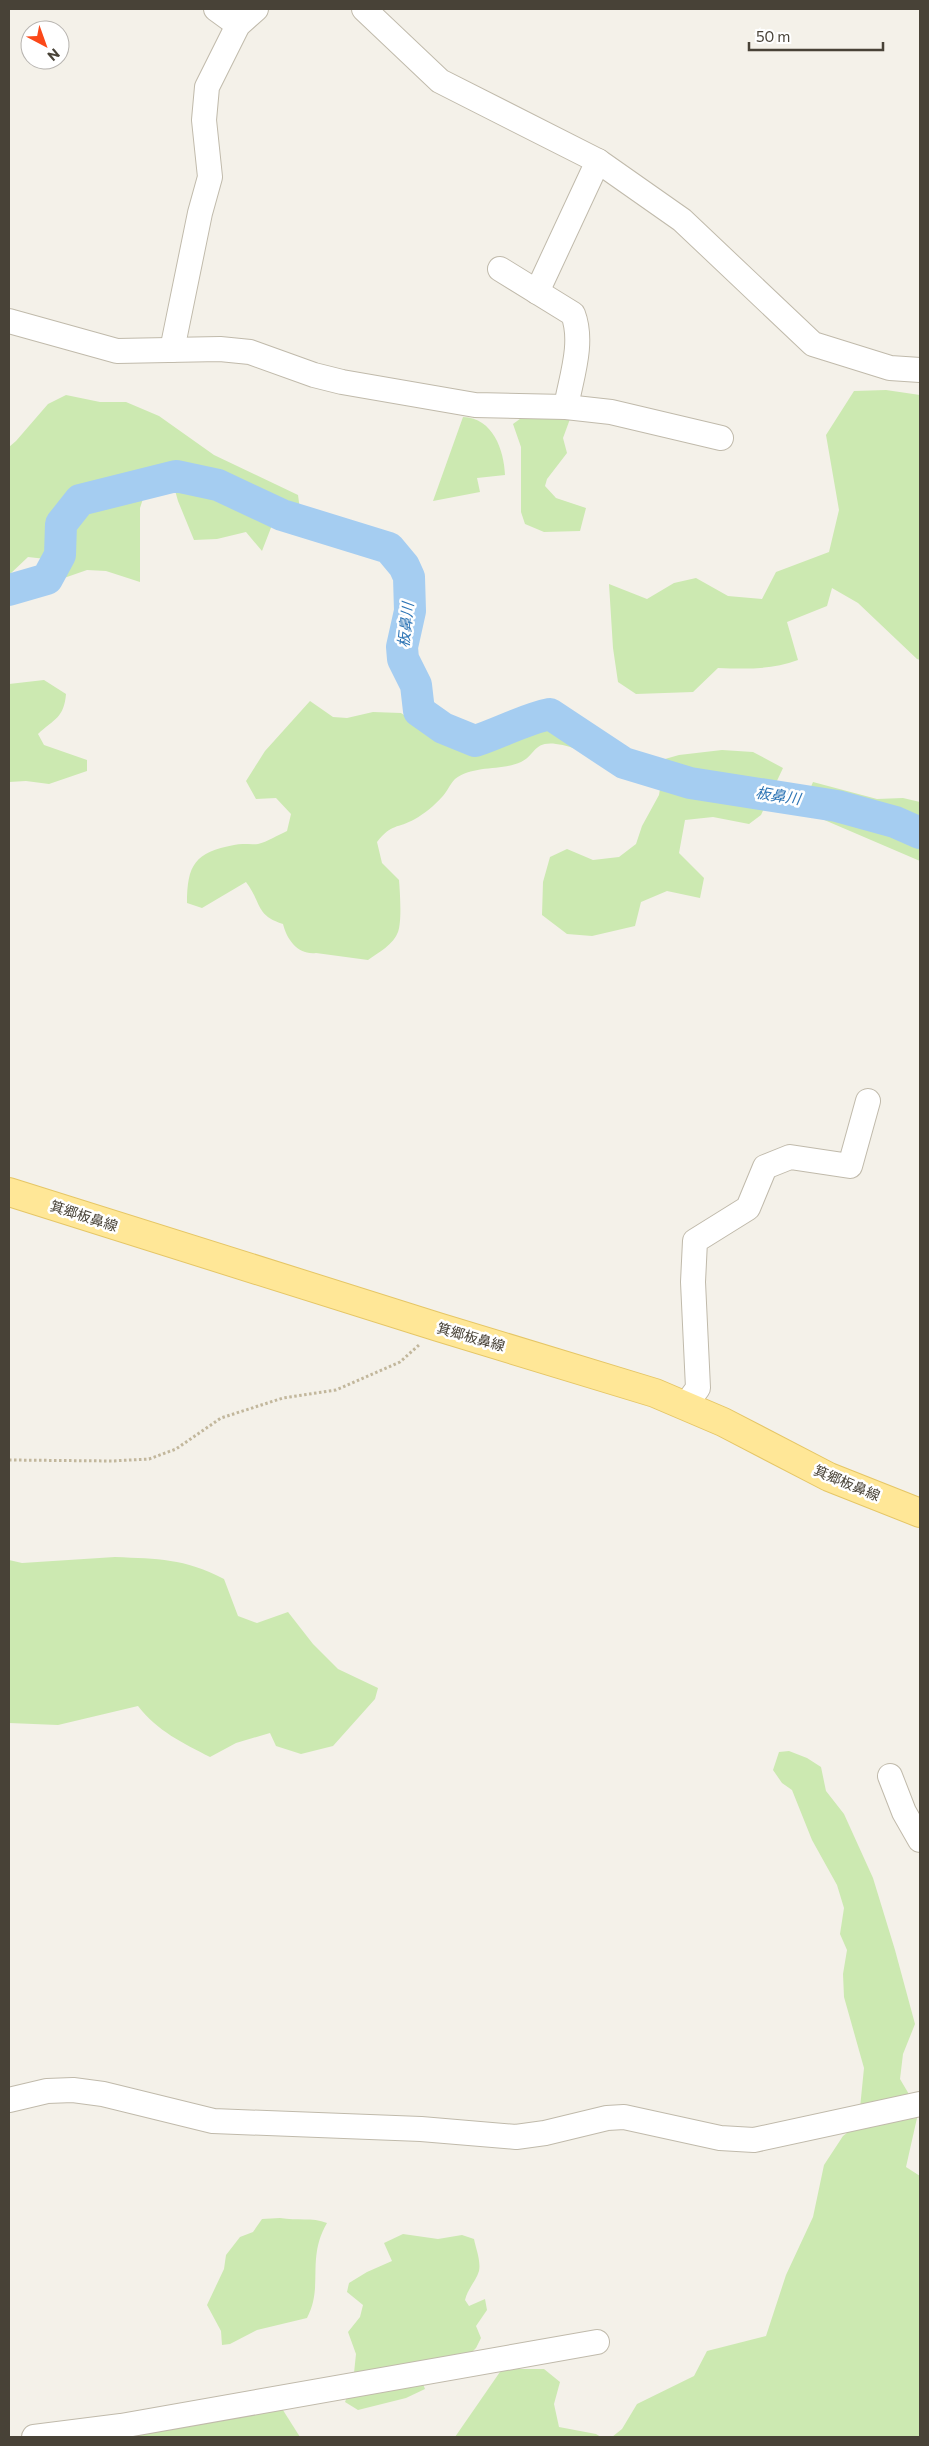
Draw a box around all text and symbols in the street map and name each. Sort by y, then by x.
north arrow [20,20,70,70]
scale bar [749,20,883,52]
text: 50 m [756,27,790,45]
text: N [44,45,63,65]
water label: 板鼻川 [394,600,417,648]
water label: 板鼻川 [755,783,804,808]
street label: 箕郷板鼻線 [48,1197,120,1234]
street label: 箕郷板鼻線 [435,1319,507,1354]
street label: 箕郷板鼻線 [812,1461,883,1504]

